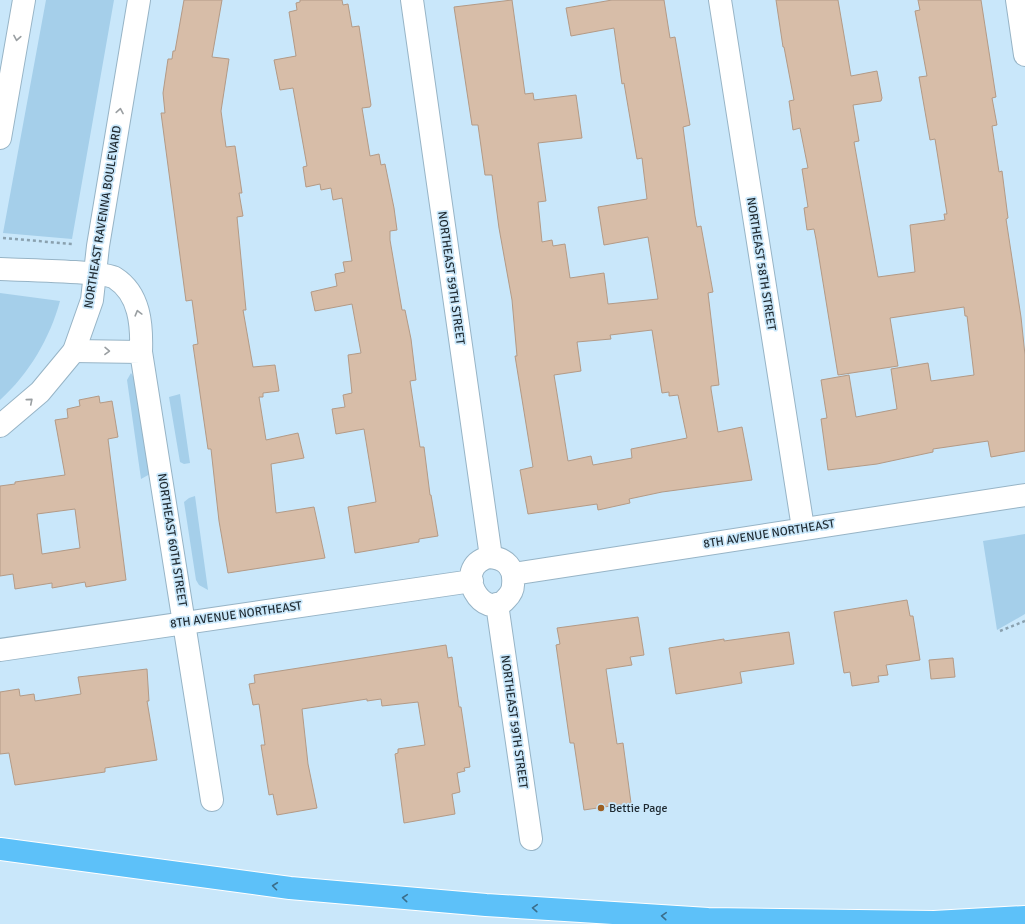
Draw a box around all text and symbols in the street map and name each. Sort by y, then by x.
one-way arrow [13,35,22,41]
one-way arrow [115,108,124,114]
street label: NORTHEAST RAVENNA BOULEVARD [81,124,125,309]
street label: NORTHEAST 58TH STREET [743,196,779,332]
street label: NORTHEAST 59TH STREET [434,210,468,346]
one-way arrow [134,310,143,317]
one-way arrow [104,347,110,355]
one-way arrow [25,398,32,405]
street label: NORTHEAST 60TH STREET [154,472,190,608]
street label: 8TH AVENUE NORTHEAST [702,516,836,552]
street label: 8TH AVENUE NORTHEAST [169,598,303,632]
street label: NORTHEAST 59TH STREET [497,654,531,790]
place label: Bettie Page [609,801,668,816]
marker: Bettie Page [596,803,606,813]
one-way arrow [272,882,279,891]
one-way arrow [402,893,408,902]
one-way arrow [531,904,537,912]
one-way arrow [661,912,667,921]

